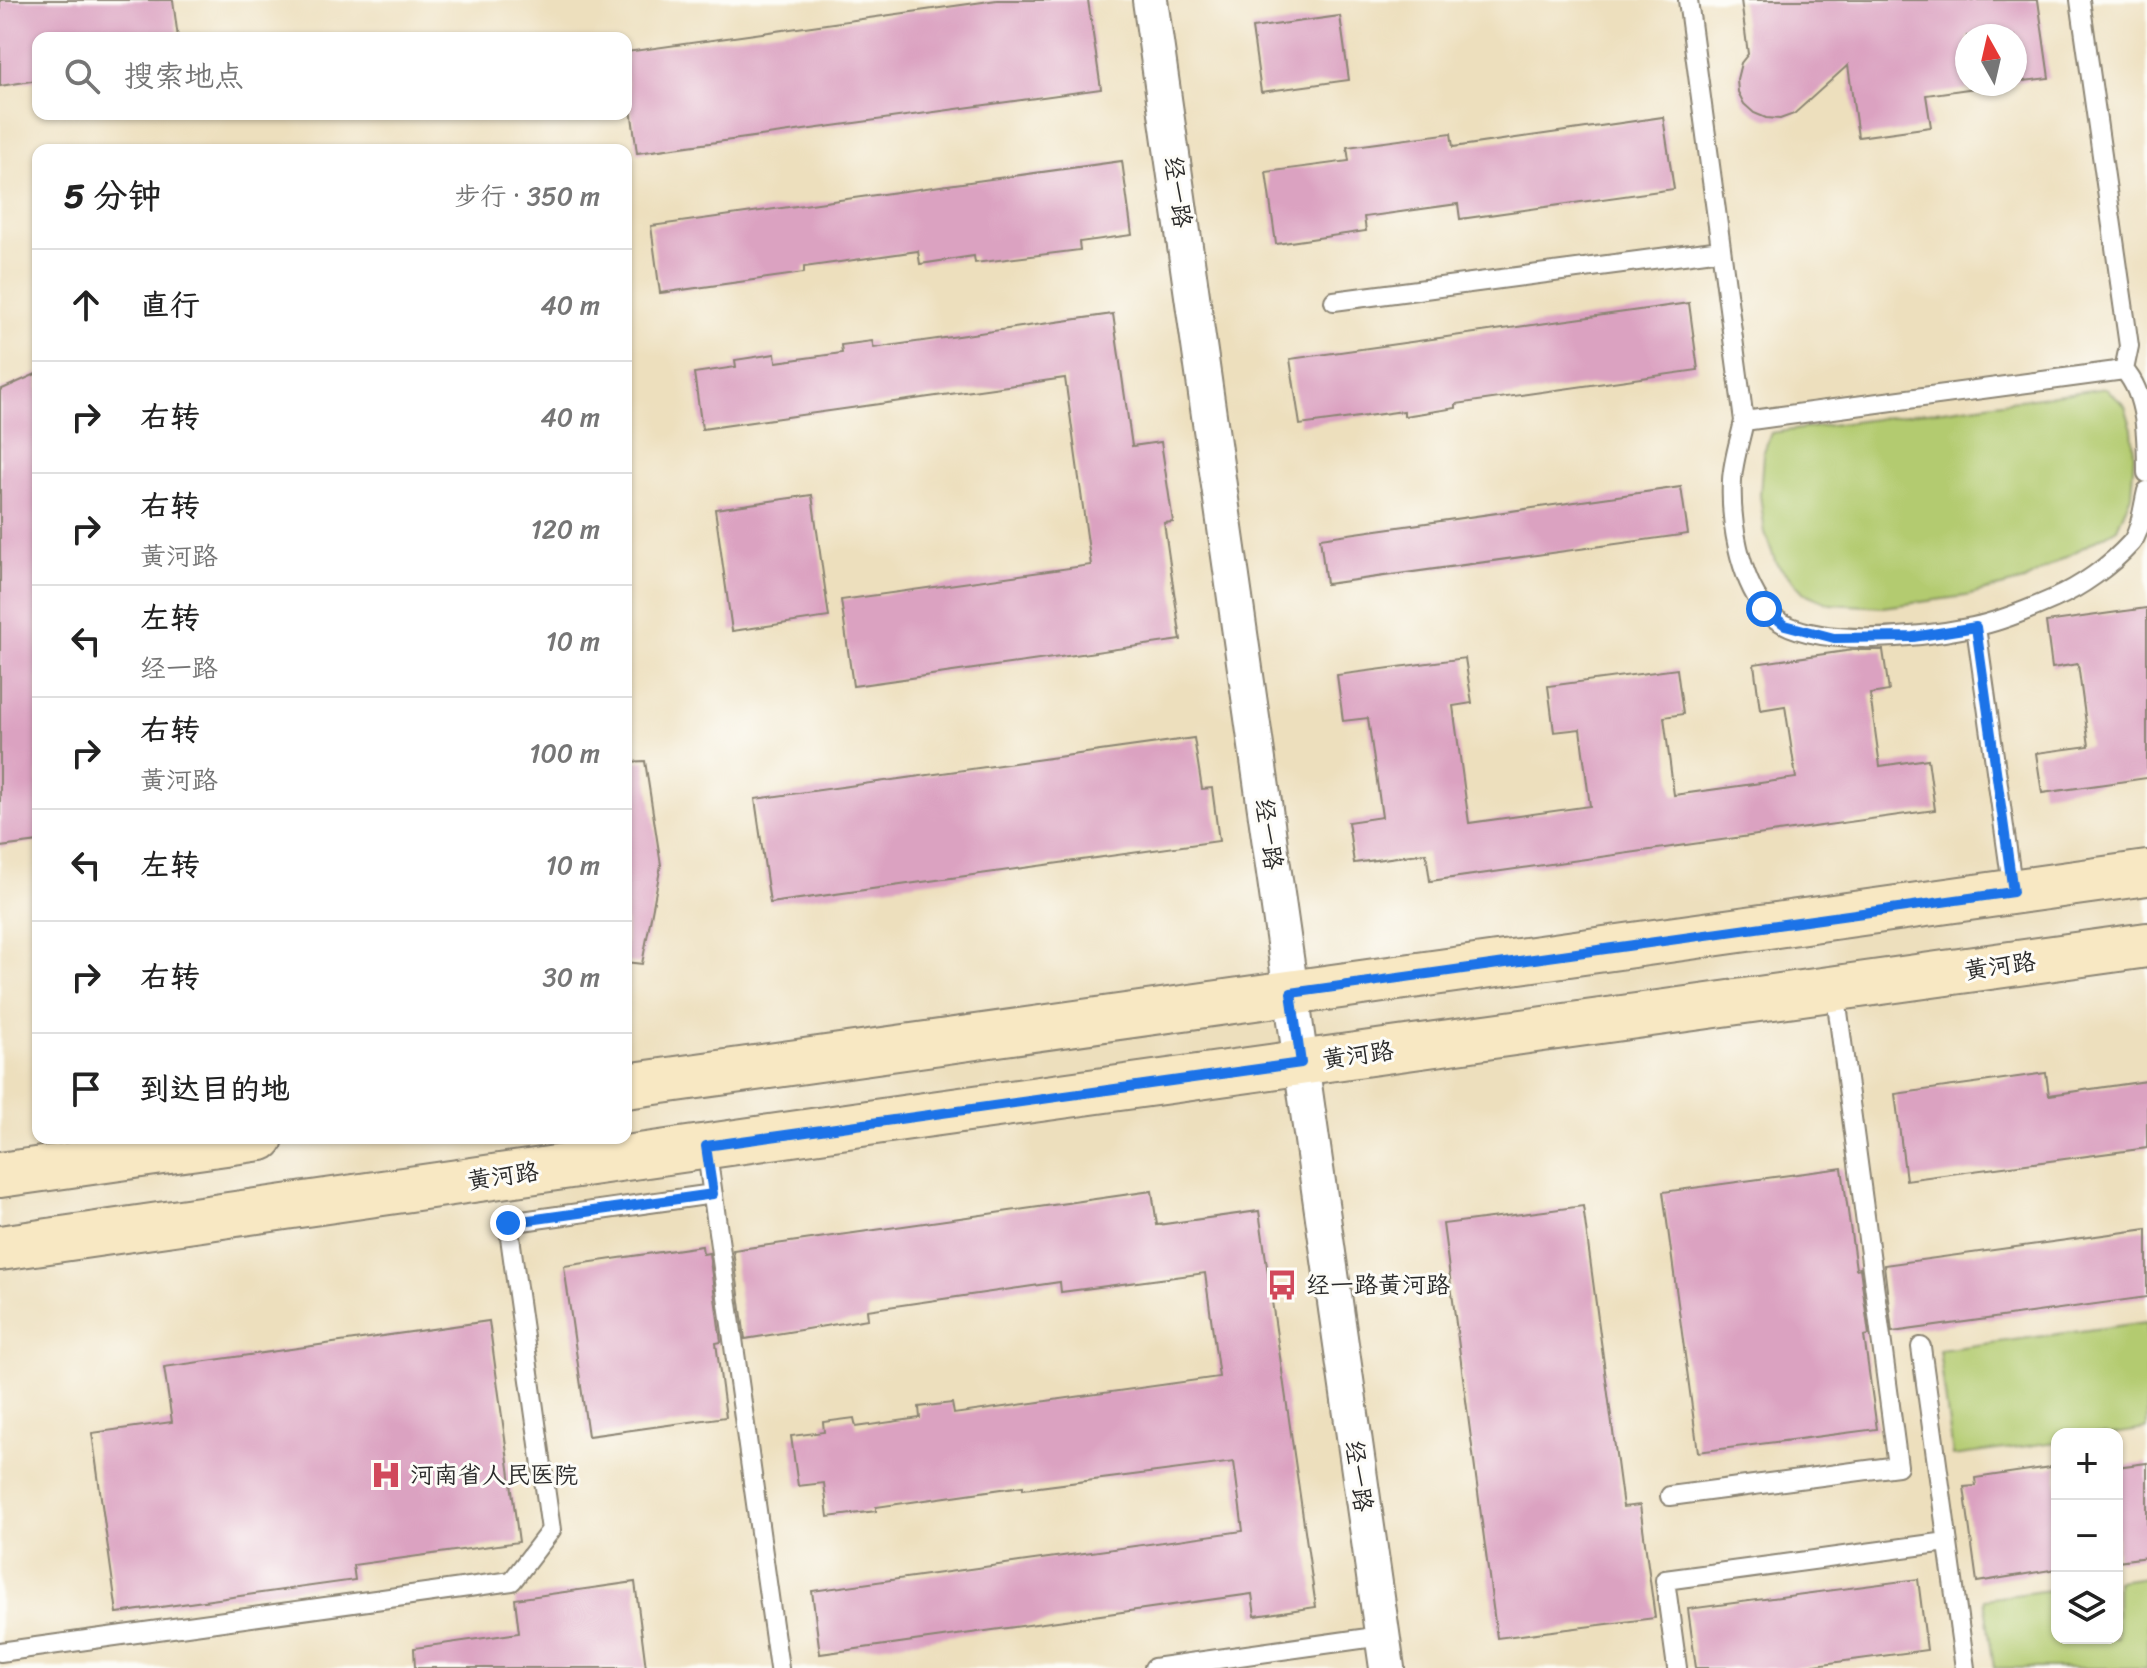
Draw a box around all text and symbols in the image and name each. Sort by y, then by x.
north arrow [1955,24,2027,96]
search box [32,32,632,120]
text: 搜索地点 [124,49,244,103]
icon: search [60,54,104,98]
street label: 经一路 [1152,153,1204,231]
text: 5 分钟 [64,166,162,226]
text: 步行 · 350 m [454,173,600,219]
text: 直行 [140,278,200,332]
text: 40 m [541,282,600,328]
icon: ahead [64,283,108,327]
text: 右转 [140,390,200,444]
text: 40 m [541,394,600,440]
icon: right [64,395,108,439]
text: 右转 [140,479,200,533]
text: 120 m [531,506,600,552]
icon: right [64,507,108,551]
text: 黄河路 [140,533,218,579]
text: 左转 [140,591,200,645]
route start [1746,591,1782,627]
text: 10 m [546,618,600,664]
icon: left [64,619,108,663]
text: 经一路 [140,645,218,691]
text: 右转 [140,703,200,757]
text: 100 m [529,730,600,776]
icon: right [64,731,108,775]
text: 黄河路 [140,757,218,803]
street label: 经一路 [1243,795,1295,873]
text: 左转 [140,838,200,892]
text: 10 m [546,842,600,888]
icon: left [64,843,108,887]
street label: 黄河路 [1961,940,2039,992]
text: 右转 [140,950,200,1004]
text: 30 m [543,954,600,1000]
icon: right [64,955,108,999]
street label: 黄河路 [1319,1029,1397,1081]
text: 到达目的地 [140,1062,290,1116]
icon: arrive [64,1067,108,1111]
street label: 黄河路 [464,1150,542,1202]
route end [490,1205,526,1241]
place label: 经一路黄河路 [1306,1264,1450,1306]
bus stop icon: 经一路黄河路 [1265,1268,1299,1302]
map controls [2051,1428,2123,1644]
button: + [2051,1428,2123,1500]
street label: 经一路 [1333,1437,1385,1515]
place label: 河南省人民医院 [410,1454,578,1496]
hospital icon: 河南省人民医院 [369,1458,403,1492]
button: − [2051,1500,2123,1572]
button: layers [2051,1572,2123,1644]

